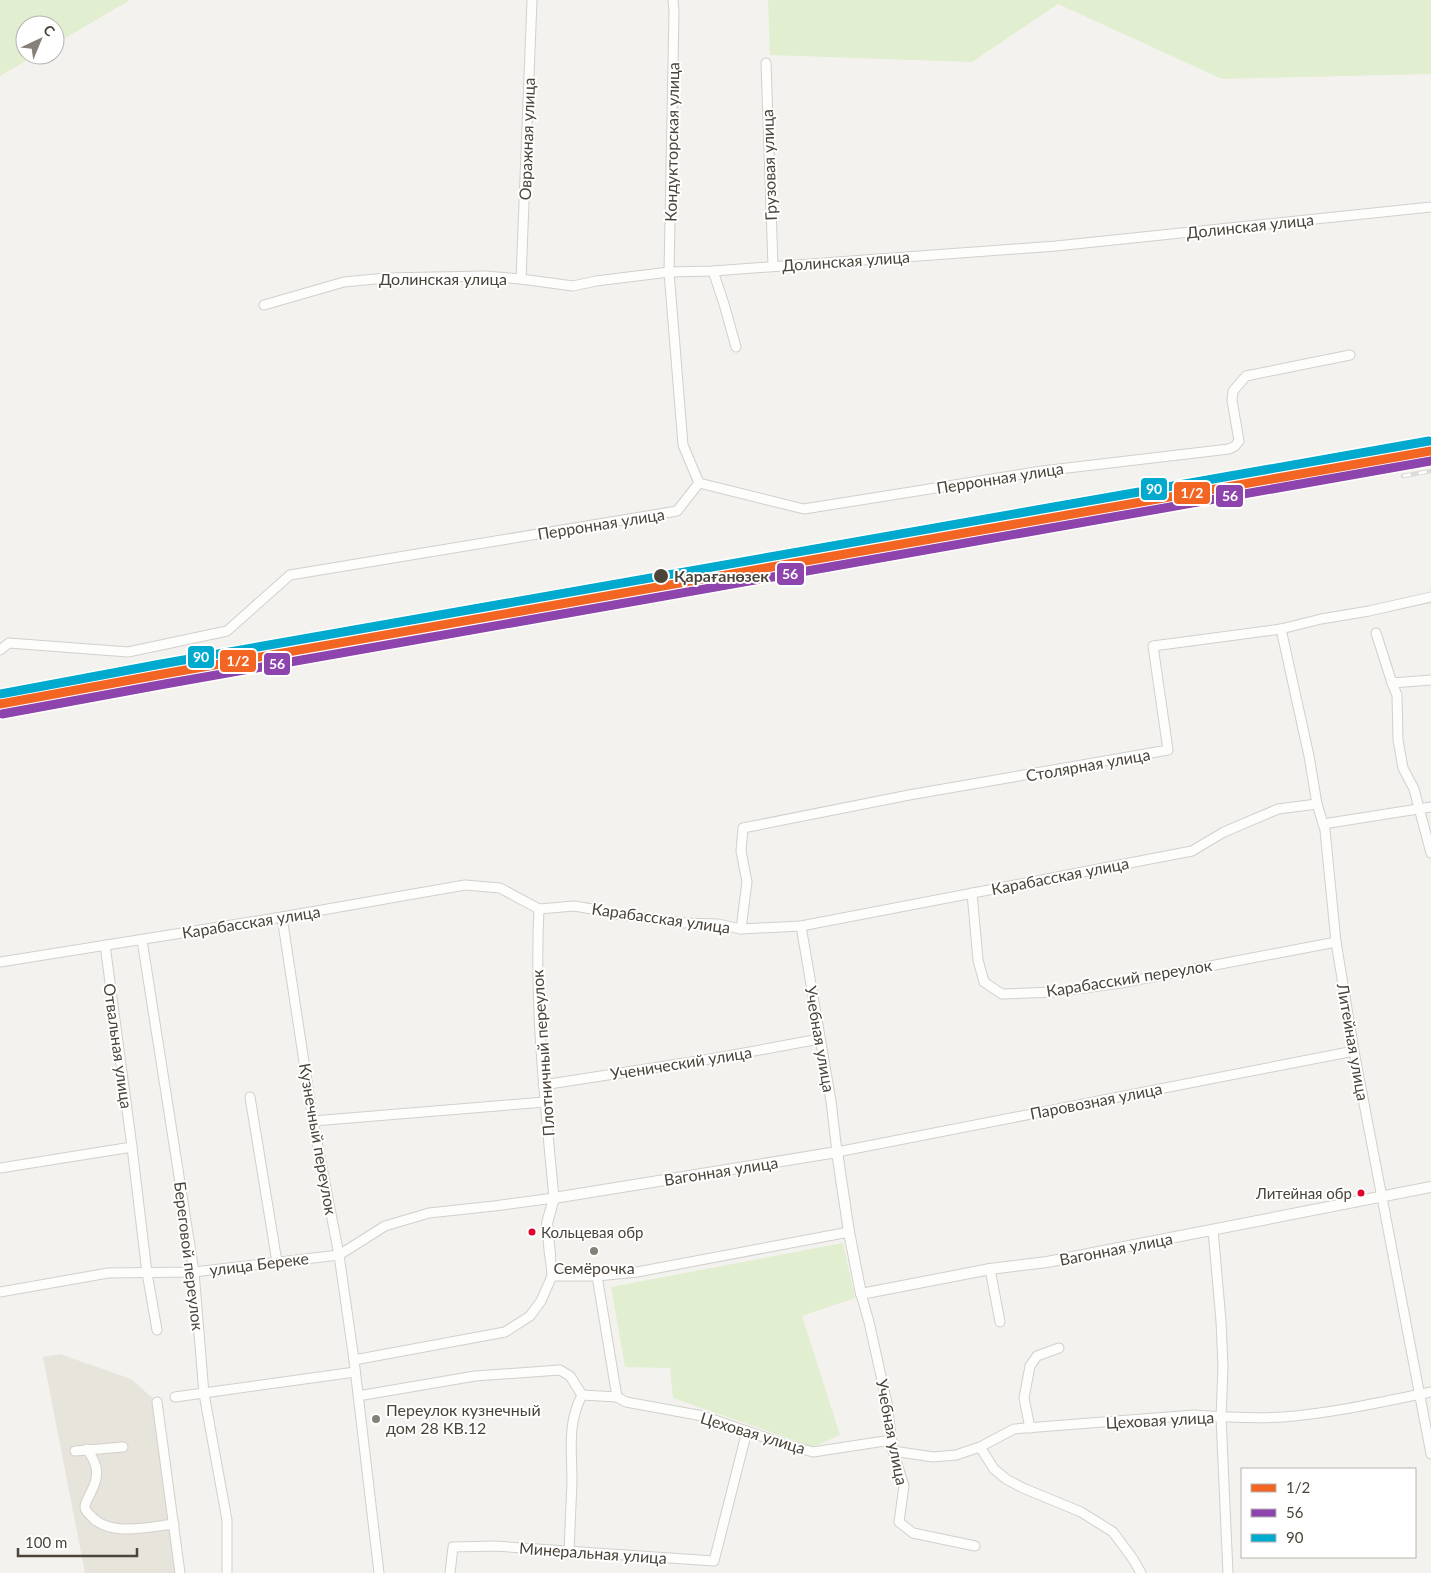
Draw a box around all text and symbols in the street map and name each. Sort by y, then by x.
north arrow [15,15,65,65]
text: С [40,21,59,40]
street label: Кондукторская улица [661,62,682,222]
street label: Овражная улица [515,77,538,201]
street label: Грузовая улица [757,109,780,221]
street label: Долинская улица [1185,209,1315,242]
street label: Долинская улица [781,247,911,274]
street label: Долинская улица [379,269,507,288]
street label: Перронная улица [935,458,1065,497]
line badge: 90 [1140,477,1168,501]
text: 90 [1146,480,1162,497]
line badge: 1/2 [1173,481,1211,505]
text: 1/2 [1181,484,1203,501]
line badge: 56 [1215,484,1244,508]
text: 56 [1222,487,1238,504]
street label: Перронная улица [536,504,666,543]
line badge: 56 [776,562,805,586]
text: 56 [782,565,798,582]
place label: Қарағанөзек [674,566,769,585]
marker: Қарағанөзек [652,567,670,585]
line badge: 90 [187,645,215,669]
text: 90 [193,648,209,665]
line badge: 1/2 [219,649,257,673]
text: 1/2 [227,652,249,669]
line badge: 56 [263,652,291,676]
text: 56 [269,655,285,672]
street label: Столярная улица [1024,744,1152,785]
street label: Карабасская улица [989,853,1130,898]
street label: Карабасская улица [591,898,732,937]
street label: Карабасская улица [180,901,321,942]
street label: Карабасский переулок [1045,955,1214,1000]
street label: Плотничный переулок [527,968,558,1137]
street label: Литейная улица [1334,981,1373,1102]
street label: Отвальная улица [100,982,137,1110]
street label: Учебная улица [802,984,839,1094]
street label: Ученический улица [609,1042,753,1083]
street label: Кузнечный переулок [296,1062,341,1217]
street label: Паровозная улица [1028,1078,1164,1123]
street label: Вагонная улица [663,1152,779,1189]
street label: Береговой переулок [171,1180,208,1332]
place label: Литейная обр [1255,1184,1352,1202]
marker: Литейная обр [1356,1188,1366,1198]
place label: Кольцевая обр [541,1223,643,1241]
marker: Кольцевая обр [527,1227,537,1237]
street label: Вагонная улица [1058,1228,1174,1269]
marker: Семёрочка [588,1245,600,1257]
street label: улица Береке [208,1248,310,1279]
place label: Семёрочка [553,1258,635,1277]
street label: Учебная улица [873,1377,912,1487]
place label: Переулок кузнечный дом 28 КВ.12 [386,1400,541,1437]
street label: Цеховая улица [1105,1407,1215,1432]
street label: Цеховая улица [698,1408,808,1457]
marker: Переулок кузнечный дом 28 КВ.12 [370,1413,382,1425]
legend [1241,1468,1416,1558]
text: 1/2 [1286,1478,1310,1496]
text: 56 [1286,1503,1304,1521]
scale bar [18,1526,136,1558]
text: 90 [1286,1528,1304,1546]
text: 100 m [25,1533,67,1551]
street label: Минеральная улица [519,1538,668,1567]

